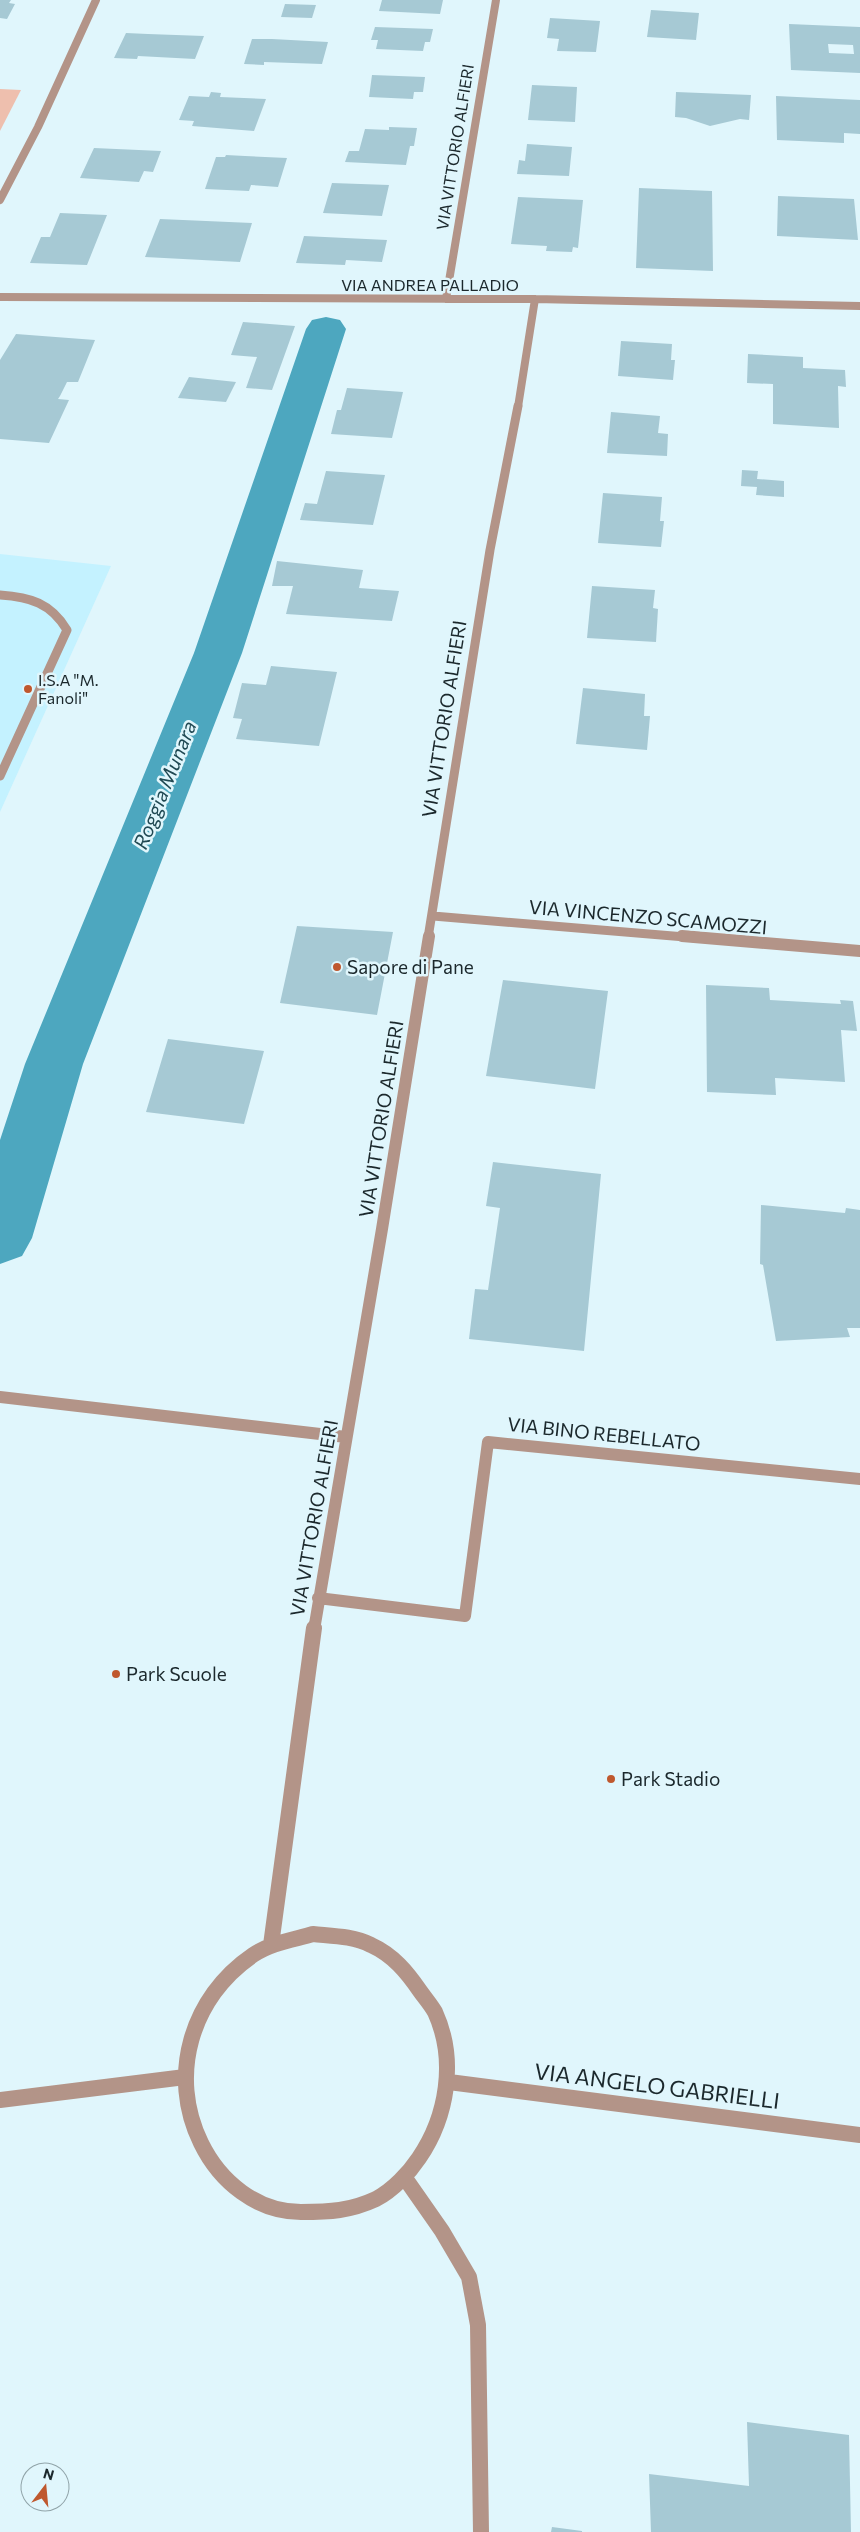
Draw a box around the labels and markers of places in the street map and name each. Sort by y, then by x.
place label: I.S.A "M. Fanoli" [38,670,99,707]
marker: I.S.A "M. Fanoli" [22,683,34,695]
place label: Sapore di Pane [347,955,474,978]
marker: Sapore di Pane [331,961,343,973]
place label: Park Scuole [126,1662,227,1685]
marker: Park Scuole [110,1668,122,1680]
place label: Park Stadio [621,1767,720,1790]
marker: Park Stadio [605,1773,617,1785]

